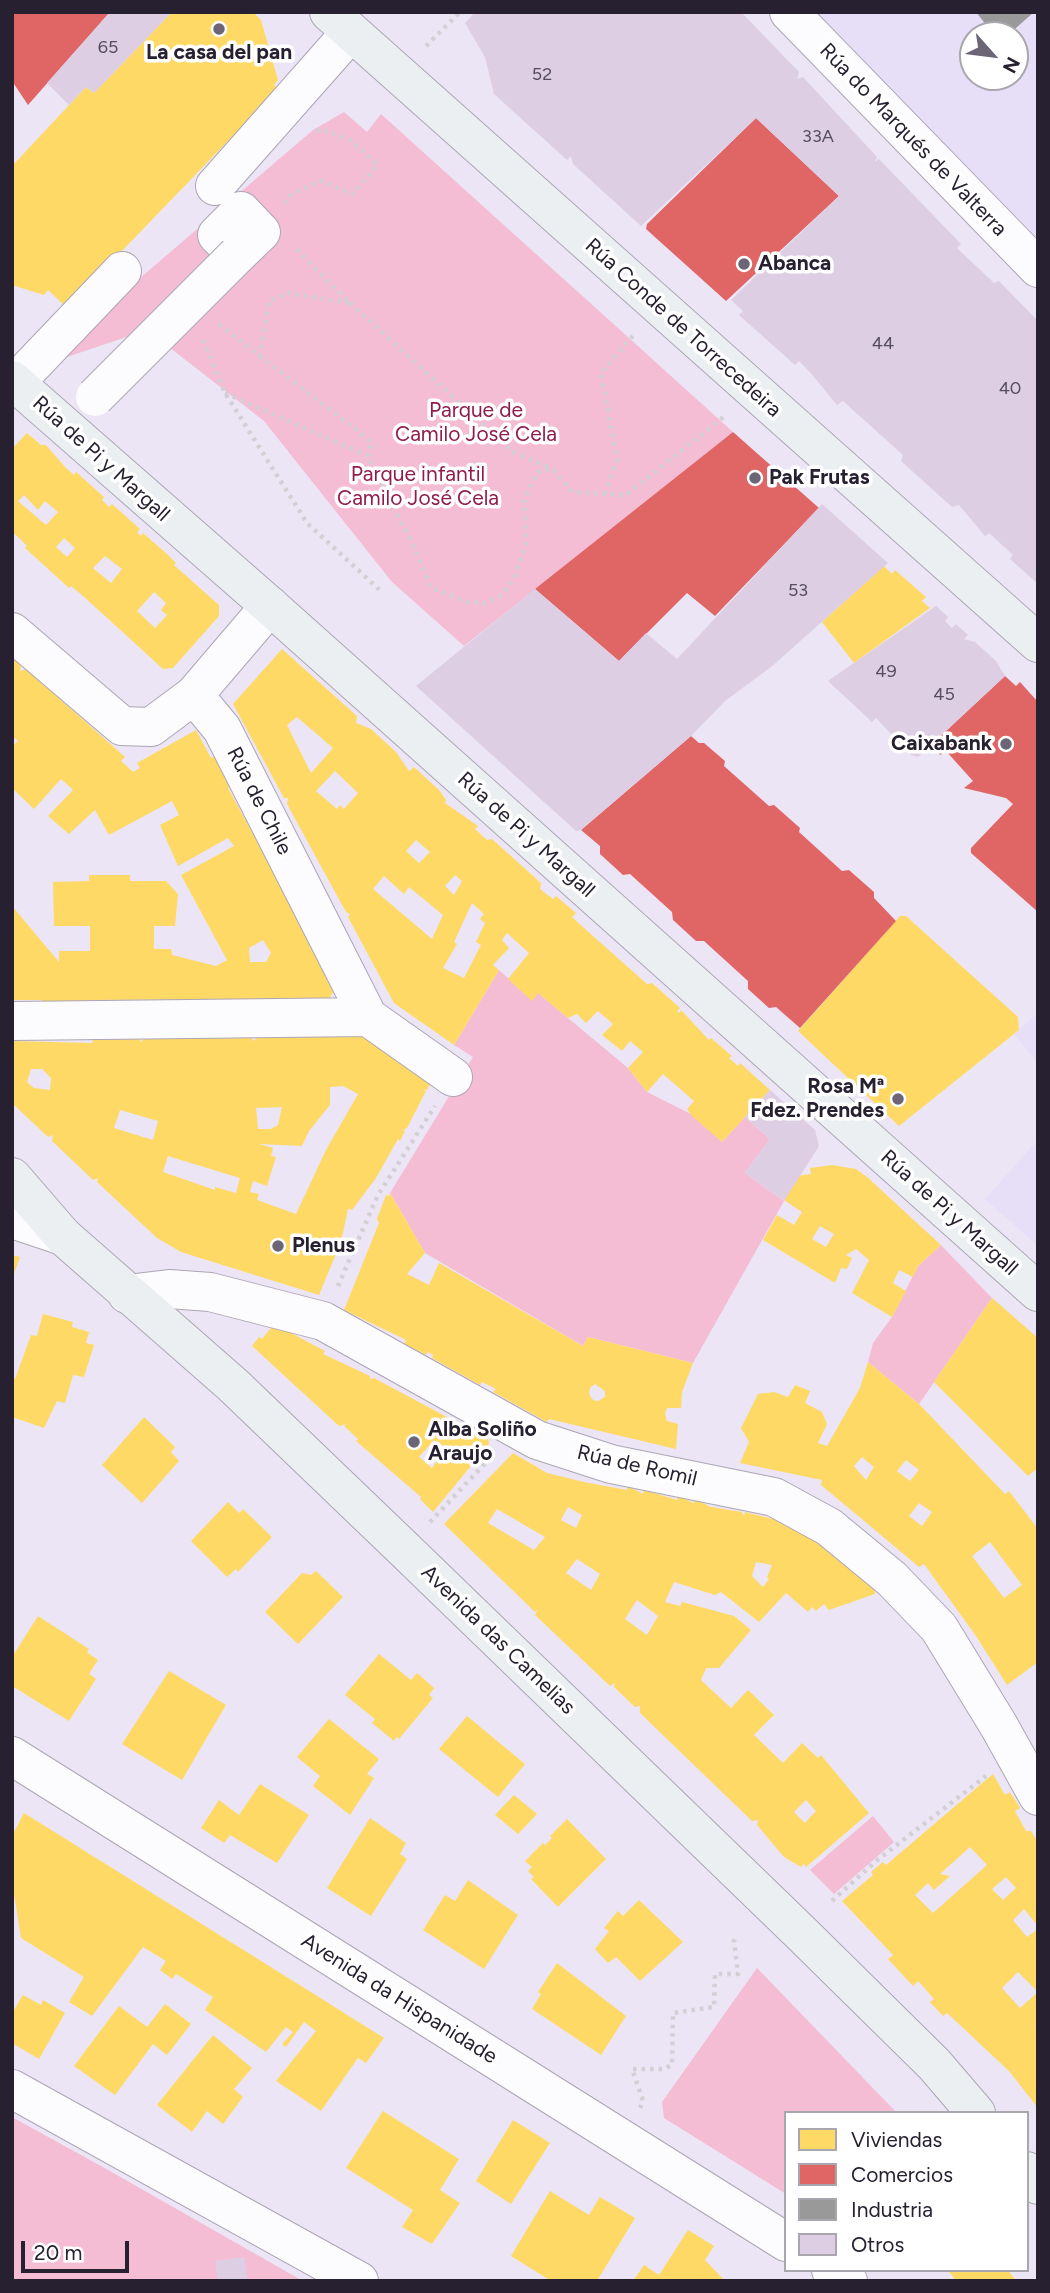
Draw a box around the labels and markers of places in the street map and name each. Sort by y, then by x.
marker: La casa del pan [211,21,227,37]
place label: La casa del pan [146,40,292,66]
place label: Abanca [758,251,831,277]
marker: Abanca [736,256,752,272]
place label: Pak Frutas [769,465,869,491]
marker: Pak Frutas [747,470,763,486]
place label: Caixabank [891,731,992,757]
marker: Caixabank [998,736,1014,752]
place label: Rosa Mª Fdez. Prendes [750,1074,884,1124]
marker: Rosa Mª Fdez. Prendes [890,1091,906,1107]
place label: Plenus [292,1233,355,1259]
marker: Plenus [270,1238,286,1254]
place label: Alba Soliño Araujo [428,1417,537,1467]
marker: Alba Soliño Araujo [406,1434,422,1450]

